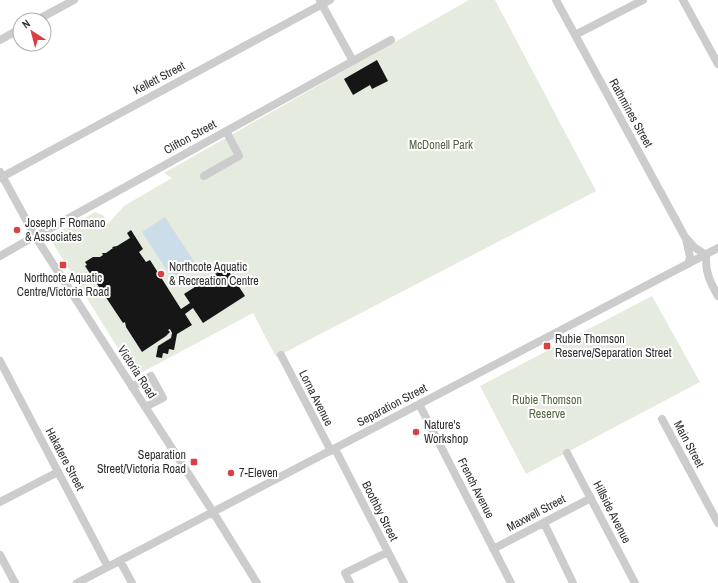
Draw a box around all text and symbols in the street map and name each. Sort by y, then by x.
north arrow [12,12,52,52]
text: N [19,16,33,31]
street label: Kellett Street [130,58,188,98]
street label: Rathmines Street [605,76,657,151]
street label: Clifton Street [161,116,219,158]
park label: McDonell Park [409,137,473,153]
place label: Joseph F Romano & Associates [25,215,105,245]
marker: Joseph F Romano & Associates [12,225,22,235]
place label: Northcote Aquatic & Recreation Centre [169,259,259,289]
marker: Northcote Aquatic Centre/Victoria Road [58,260,68,270]
marker: Northcote Aquatic & Recreation Centre [156,269,166,279]
place label: Northcote Aquatic Centre/Victoria Road [17,270,109,300]
place label: Rubie Thomson Reserve/Separation Street [555,331,672,361]
marker: Rubie Thomson Reserve/Separation Street [542,341,552,351]
street label: Victoria Road [114,342,160,402]
street label: Lorna Avenue [295,367,337,429]
street label: Separation Street [354,380,430,430]
park label: Rubie Thomson Reserve [512,392,582,422]
place label: Nature's Workshop [424,417,468,447]
street label: Main Street [670,418,708,470]
street label: Hakatere Street [42,425,88,493]
marker: Nature's Workshop [411,427,421,437]
place label: Separation Street/Victoria Road [97,447,186,477]
street label: French Avenue [454,455,498,521]
marker: Separation Street/Victoria Road [189,457,199,467]
place label: 7-Eleven [239,465,278,481]
marker: 7-Eleven [226,468,236,478]
street label: Boothby Street [358,478,402,544]
street label: Hillside Avenue [589,478,635,546]
street label: Maxwell Street [504,491,568,535]

